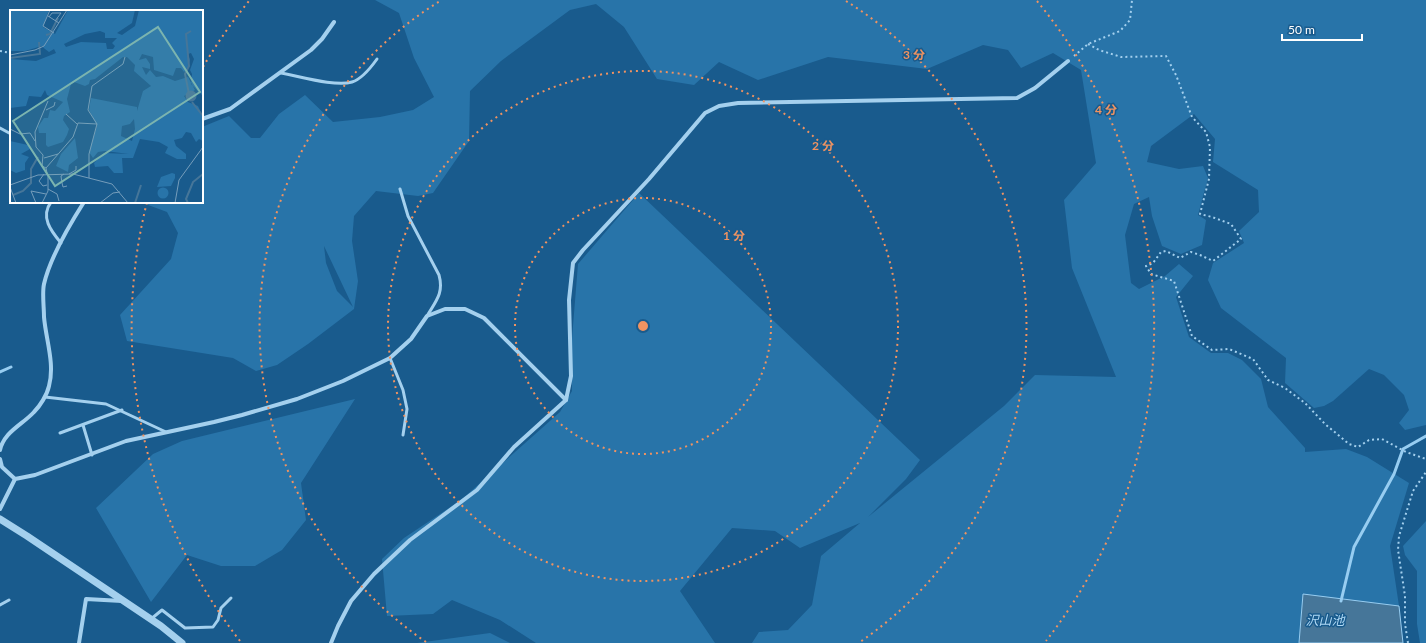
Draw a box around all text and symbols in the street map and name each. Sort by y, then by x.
inset map [10,10,203,203]
scale bar [1282,16,1362,42]
text: 50 m [1288,22,1315,37]
text: 3 分 [903,47,925,62]
text: 4 分 [1095,102,1117,117]
text: 2 分 [812,138,834,153]
text: 1 分 [723,228,745,243]
centre of rings [636,319,650,333]
water label: 沢山池 [1305,612,1346,628]

